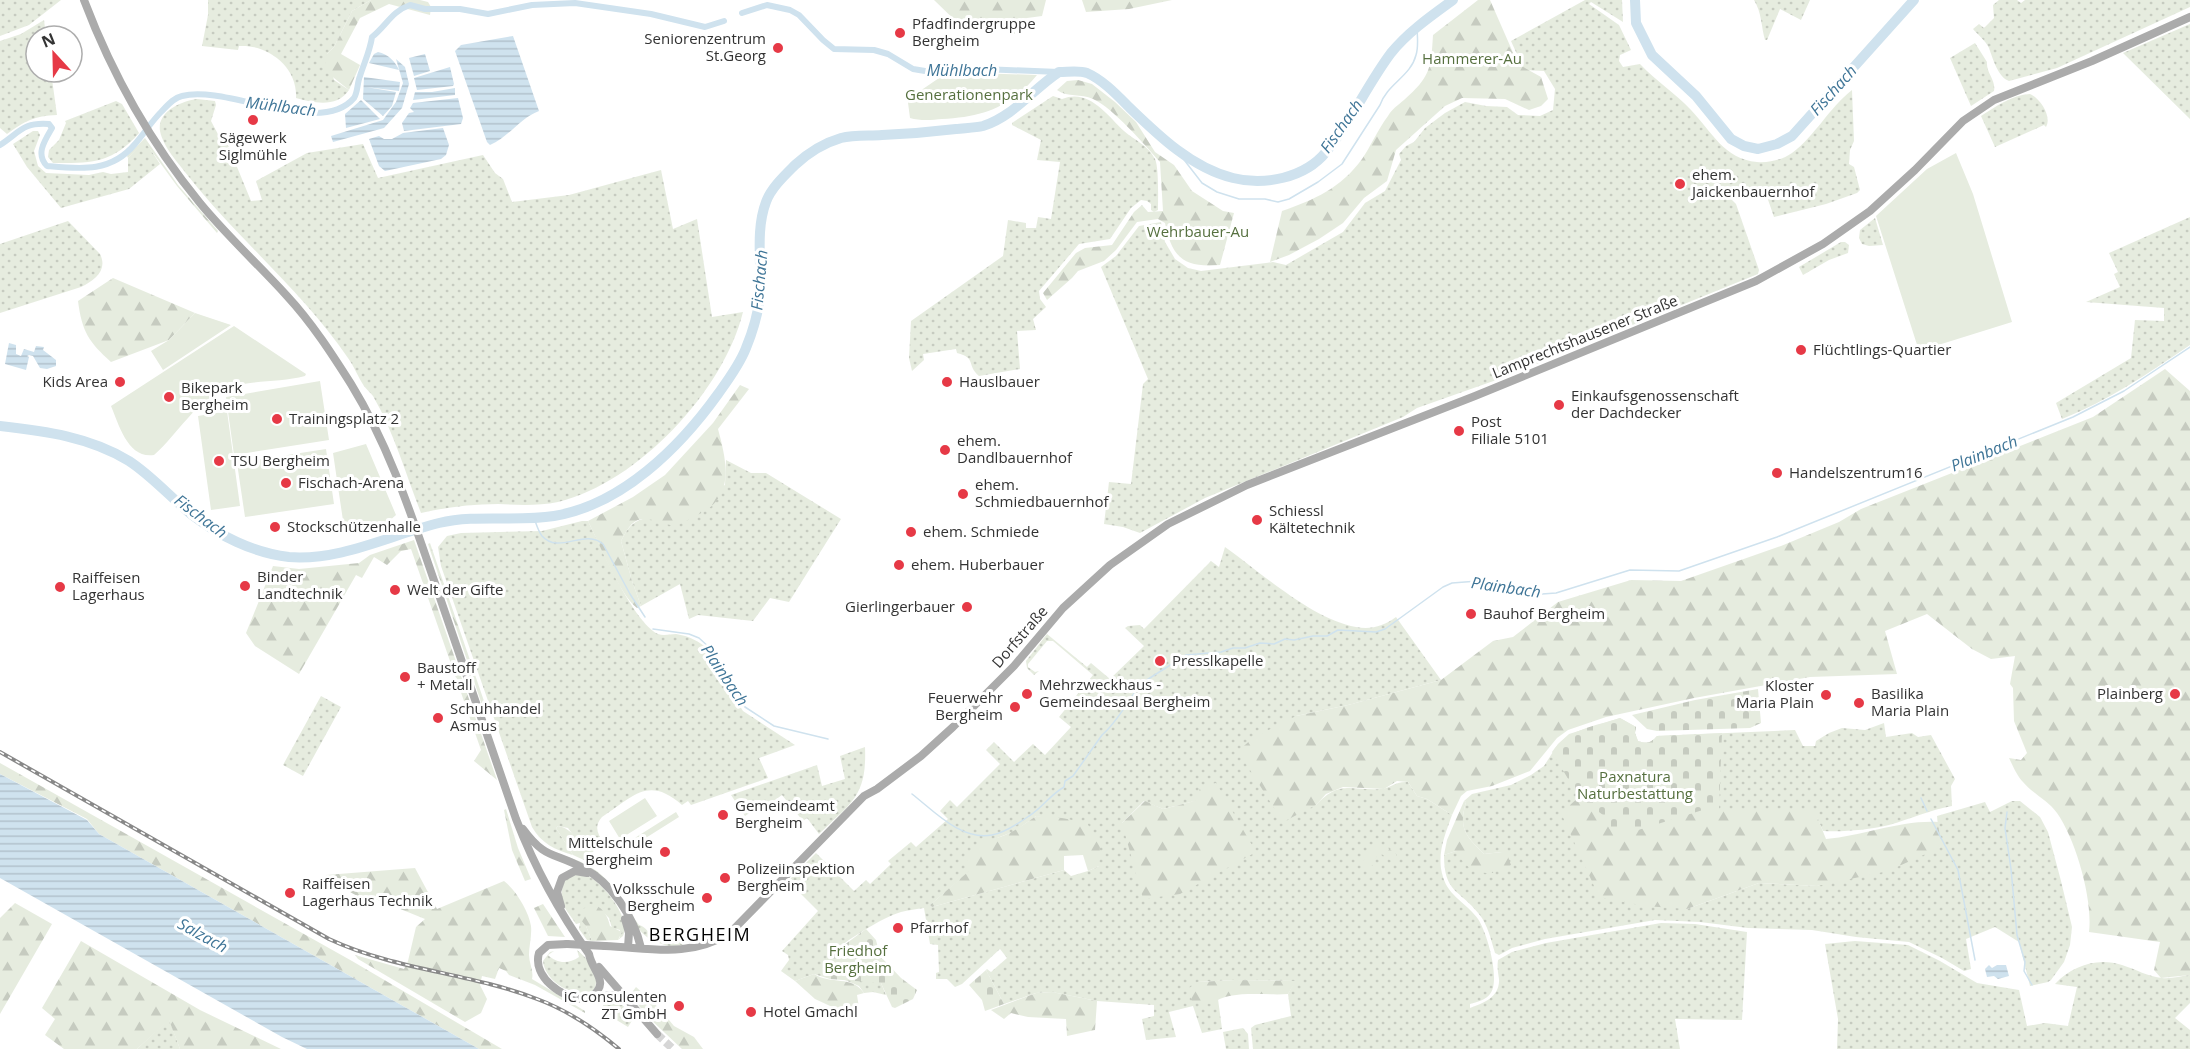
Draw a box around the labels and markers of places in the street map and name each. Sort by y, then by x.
place label: Pfadfindergruppe Bergheim [912,13,1036,50]
marker: Pfadfindergruppe Bergheim [893,26,907,40]
place label: Seniorenzentrum St.Georg [644,28,766,65]
marker: Seniorenzentrum St.Georg [771,41,785,55]
marker: Sägewerk Siglmühle [246,113,260,127]
place label: Sägewerk Siglmühle [219,127,287,164]
place label: ehem. Jaickenbauernhof [1690,164,1816,201]
marker: ehem. Jaickenbauernhof [1673,177,1687,191]
place label: Flüchtlings-Quartier [1813,339,1951,359]
marker: Flüchtlings-Quartier [1794,343,1808,357]
place label: Kids Area [42,371,108,391]
place label: Hauslbauer [959,371,1040,391]
marker: Kids Area [113,375,127,389]
marker: Hauslbauer [940,375,954,389]
place label: Bikepark Bergheim [181,377,249,414]
place label: Einkaufsgenossenschaft der Dachdecker [1571,385,1739,422]
marker: Bikepark Bergheim [162,390,176,404]
marker: Einkaufsgenossenschaft der Dachdecker [1552,398,1566,412]
place label: Trainingsplatz 2 [289,408,399,428]
place label: Post Filiale 5101 [1471,411,1549,448]
marker: Trainingsplatz 2 [270,412,284,426]
marker: Post Filiale 5101 [1452,424,1466,438]
place label: ehem. Dandlbauernhof [957,430,1073,467]
marker: ehem. Dandlbauernhof [938,443,952,457]
place label: TSU Bergheim [231,450,330,470]
marker: TSU Bergheim [212,454,226,468]
place label: Handelszentrum16 [1789,462,1923,482]
marker: Handelszentrum16 [1770,466,1784,480]
place label: Fischach-Arena [298,472,404,492]
place label: ehem. Schmiedbauernhof [975,474,1110,511]
marker: Fischach-Arena [279,476,293,490]
marker: ehem. Schmiedbauernhof [956,487,970,501]
place label: Schiessl Kältetechnik [1269,500,1355,537]
marker: Schiessl Kältetechnik [1250,513,1264,527]
place label: Stockschützenhalle [287,516,421,536]
marker: Stockschützenhalle [268,520,282,534]
place label: ehem. Schmiede [923,521,1039,541]
marker: ehem. Schmiede [904,525,918,539]
place label: ehem. Huberbauer [911,554,1044,574]
marker: ehem. Huberbauer [892,558,906,572]
place label: Binder Landtechnik [257,566,343,603]
place label: Raiffeisen Lagerhaus [72,567,145,604]
marker: Binder Landtechnik [238,579,252,593]
place label: Welt der Gifte [407,579,503,599]
marker: Raiffeisen Lagerhaus [53,580,67,594]
marker: Welt der Gifte [388,583,402,597]
place label: Gierlingerbauer [845,596,955,616]
marker: Gierlingerbauer [960,600,974,614]
place label: Bauhof Bergheim [1483,603,1605,623]
marker: Bauhof Bergheim [1464,607,1478,621]
place label: Presslkapelle [1172,650,1263,670]
marker: Presslkapelle [1153,654,1167,668]
place label: Baustoff + Metall [417,657,477,694]
marker: Baustoff + Metall [398,670,412,684]
place label: Mehrzweckhaus - Gemeindesaal Bergheim [1039,674,1210,711]
place label: Kloster Maria Plain [1736,675,1814,712]
place label: Basilika Maria Plain [1871,683,1949,720]
place label: Plainberg [2097,683,2163,703]
place label: Feuerwehr Bergheim [928,687,1003,724]
marker: Mehrzweckhaus - Gemeindesaal Bergheim [1020,687,1034,701]
marker: Plainberg [2168,687,2182,701]
marker: Kloster Maria Plain [1819,688,1833,702]
marker: Basilika Maria Plain [1852,696,1866,710]
place label: Schuhhandel Asmus [450,698,541,735]
marker: Feuerwehr Bergheim [1008,700,1022,714]
marker: Schuhhandel Asmus [431,711,445,725]
place label: Gemeindeamt Bergheim [735,795,835,832]
marker: Gemeindeamt Bergheim [716,808,730,822]
place label: Mittelschule Bergheim [568,832,653,869]
marker: Mittelschule Bergheim [658,845,672,859]
place label: Polizeiinspektion Bergheim [737,858,855,895]
marker: Polizeiinspektion Bergheim [718,871,732,885]
place label: Raiffeisen Lagerhaus Technik [302,873,433,910]
place label: Volksschule Bergheim [613,878,695,915]
marker: Raiffeisen Lagerhaus Technik [283,886,297,900]
marker: Volksschule Bergheim [700,891,714,905]
place label: Pfarrhof [910,917,969,937]
marker: Pfarrhof [891,921,905,935]
place label: iC consulenten ZT GmbH [564,986,667,1023]
marker: iC consulenten ZT GmbH [672,999,686,1013]
place label: Hotel Gmachl [763,1001,858,1021]
marker: Hotel Gmachl [744,1005,758,1019]

